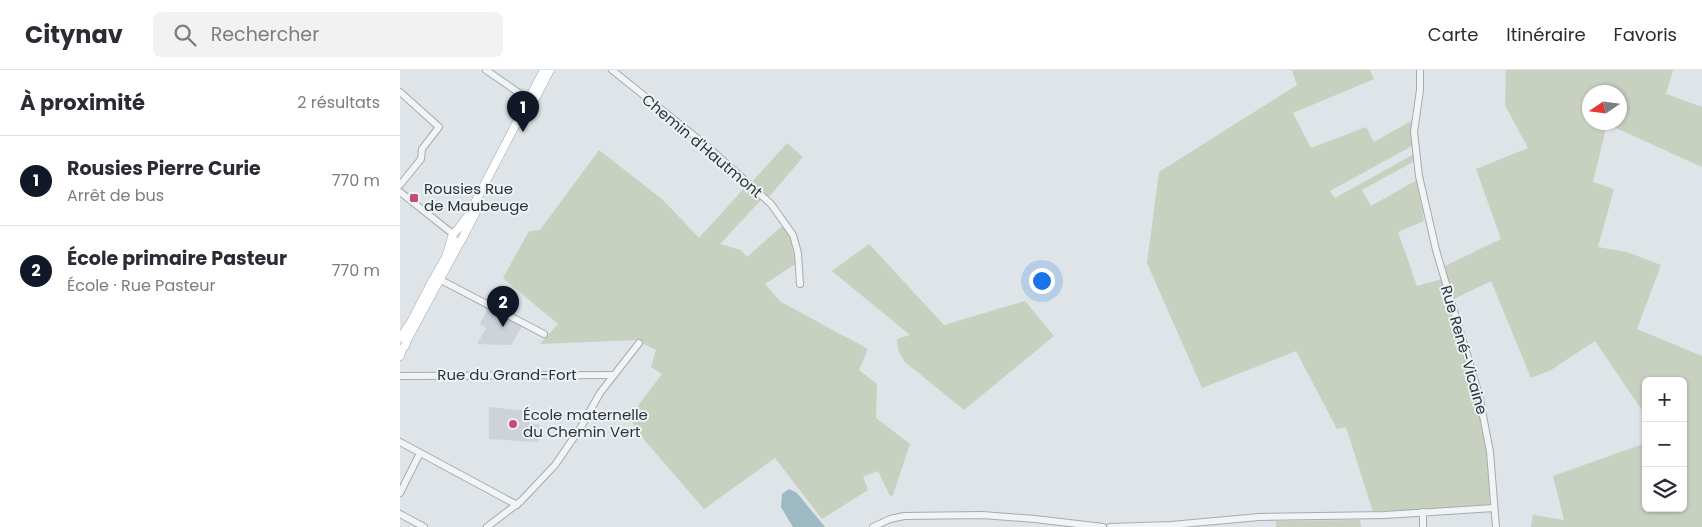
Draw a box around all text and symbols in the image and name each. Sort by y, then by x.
search box [153,12,503,57]
text: Citynav [25,18,123,51]
icon: search [171,21,199,49]
text: Rechercher [211,21,319,48]
text: Carte [1428,22,1478,47]
text: Itinéraire [1506,22,1586,47]
text: Favoris [1614,22,1677,47]
north arrow [1582,85,1627,130]
text: À proximité [20,88,145,117]
street label: Chemin d'Hautmont [638,89,767,202]
text: 2 résultats [297,91,380,114]
pin: 1 [507,91,539,132]
text: Rousies Pierre Curie [67,155,261,182]
text: 1 [33,169,39,192]
text: 770 m [332,169,380,192]
place label: Rousies Rue de Maubeuge [424,178,529,216]
text: Arrêt de bus [67,184,164,207]
marker: Rousies Rue de Maubeuge [408,192,420,204]
text: École primaire Pasteur [67,245,287,272]
text: 2 [31,259,41,282]
text: 770 m [332,259,380,282]
your location [1029,268,1055,294]
text: École · Rue Pasteur [67,274,216,297]
street label: Rue René-Vicaine [1436,283,1493,417]
pin: 2 [487,286,519,327]
street label: Rue du Grand-Fort [437,364,577,385]
map controls [1642,377,1687,512]
button: + [1642,377,1687,422]
place label: École maternelle du Chemin Vert [523,404,648,442]
marker: École maternelle du Chemin Vert [507,418,519,430]
button: − [1642,422,1687,467]
button: layers [1642,467,1687,512]

